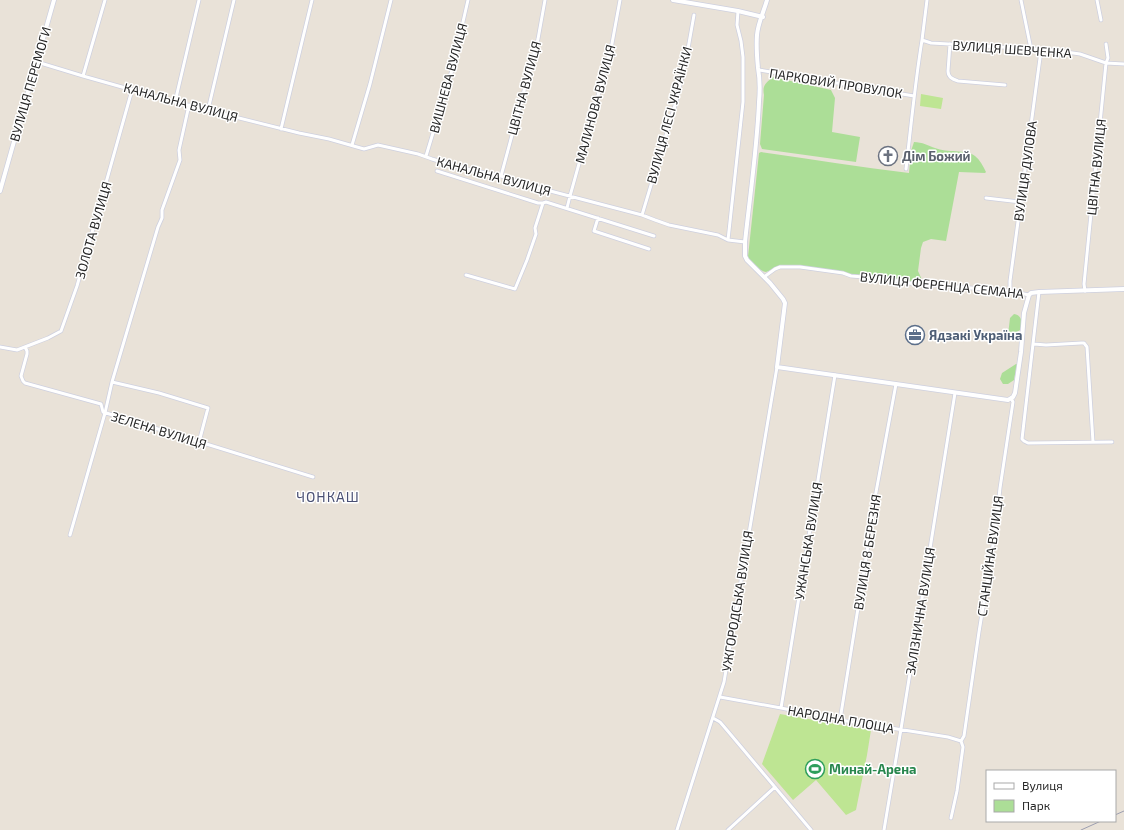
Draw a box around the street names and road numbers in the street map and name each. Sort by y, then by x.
street label: ВИШНЕВА ВУЛИЦЯ [426,21,470,135]
street label: ВУЛИЦЯ ПЕРЕМОГИ [6,25,54,143]
street label: ВУЛИЦЯ ШЕВЧЕНКА [952,37,1072,61]
street label: ЦВІТНА ВУЛИЦЯ [504,39,544,137]
street label: МАЛИНОВА ВУЛИЦЯ [571,43,619,165]
street label: ВУЛИЦЯ ЛЕСІ УКРАЇНКИ [643,45,695,185]
street label: ПАРКОВИЙ ПРОВУЛОК [768,65,904,101]
street label: КАНАЛЬНА ВУЛИЦЯ [122,79,240,125]
street label: ЦВІТНА ВУЛИЦЯ [1083,118,1109,216]
street label: ВУЛИЦЯ ДУЛОВА [1010,120,1040,222]
street label: КАНАЛЬНА ВУЛИЦЯ [435,153,553,199]
street label: ЗОЛОТА ВУЛИЦЯ [71,180,115,280]
street label: ВУЛИЦЯ ФЕРЕНЦА СЕМАНА [859,268,1025,302]
street label: ЗЕЛЕНА ВУЛИЦЯ [109,408,209,452]
street label: УЖАНСЬКА ВУЛИЦЯ [791,481,825,601]
street label: ВУЛИЦЯ 8 БЕРЕЗНЯ [850,493,884,611]
street label: СТАНЦІЙНА ВУЛИЦЯ [974,494,1006,618]
street label: УЖГОРОДСЬКА ВУЛИЦЯ [718,529,756,673]
street label: ЗАЛІЗНИЧНА ВУЛИЦЯ [902,546,938,676]
street label: НАРОДНА ПЛОЩА [786,702,896,736]

